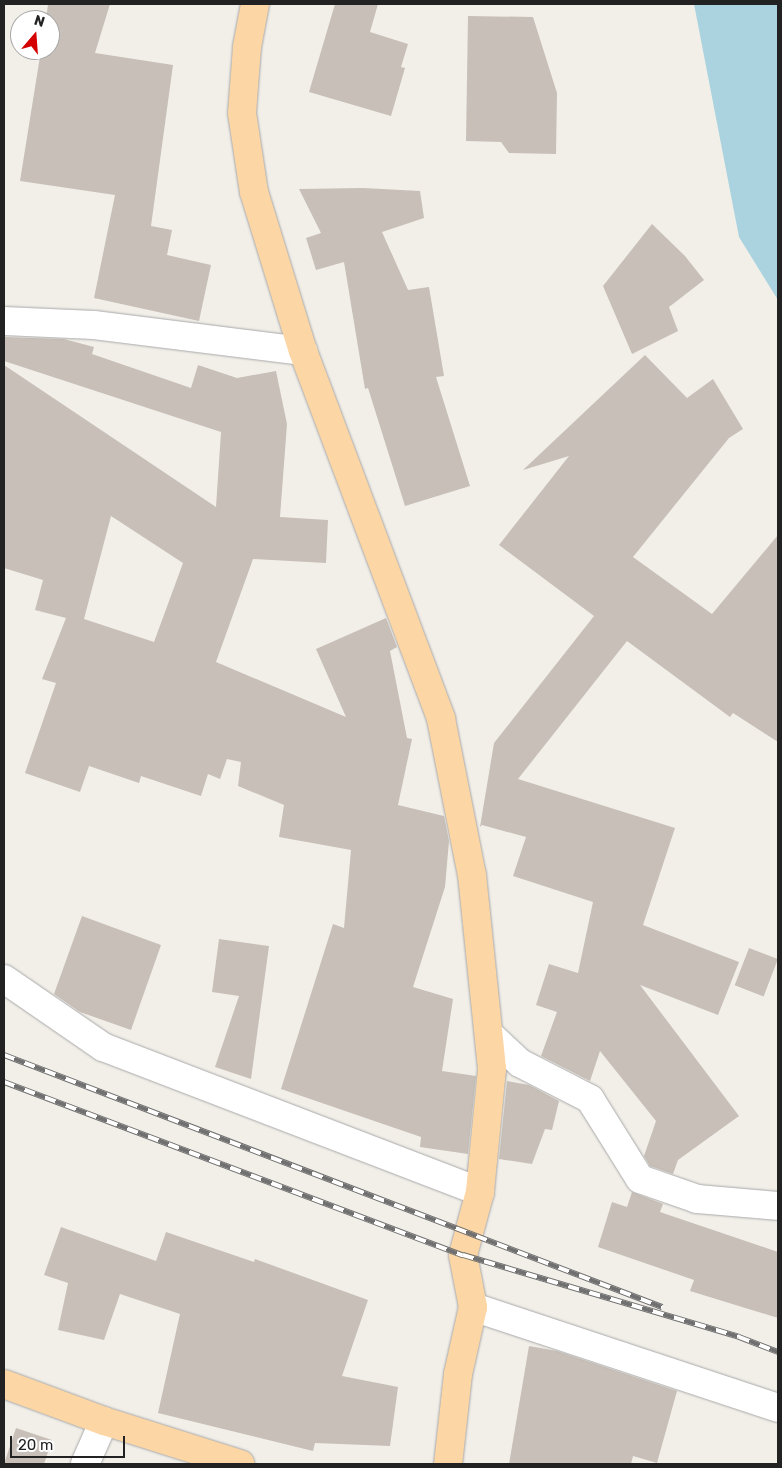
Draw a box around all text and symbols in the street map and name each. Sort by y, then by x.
north arrow [10,10,60,60]
text: N [32,12,47,31]
scale bar [12,1426,128,1458]
text: 20 m [18,1436,53,1454]

